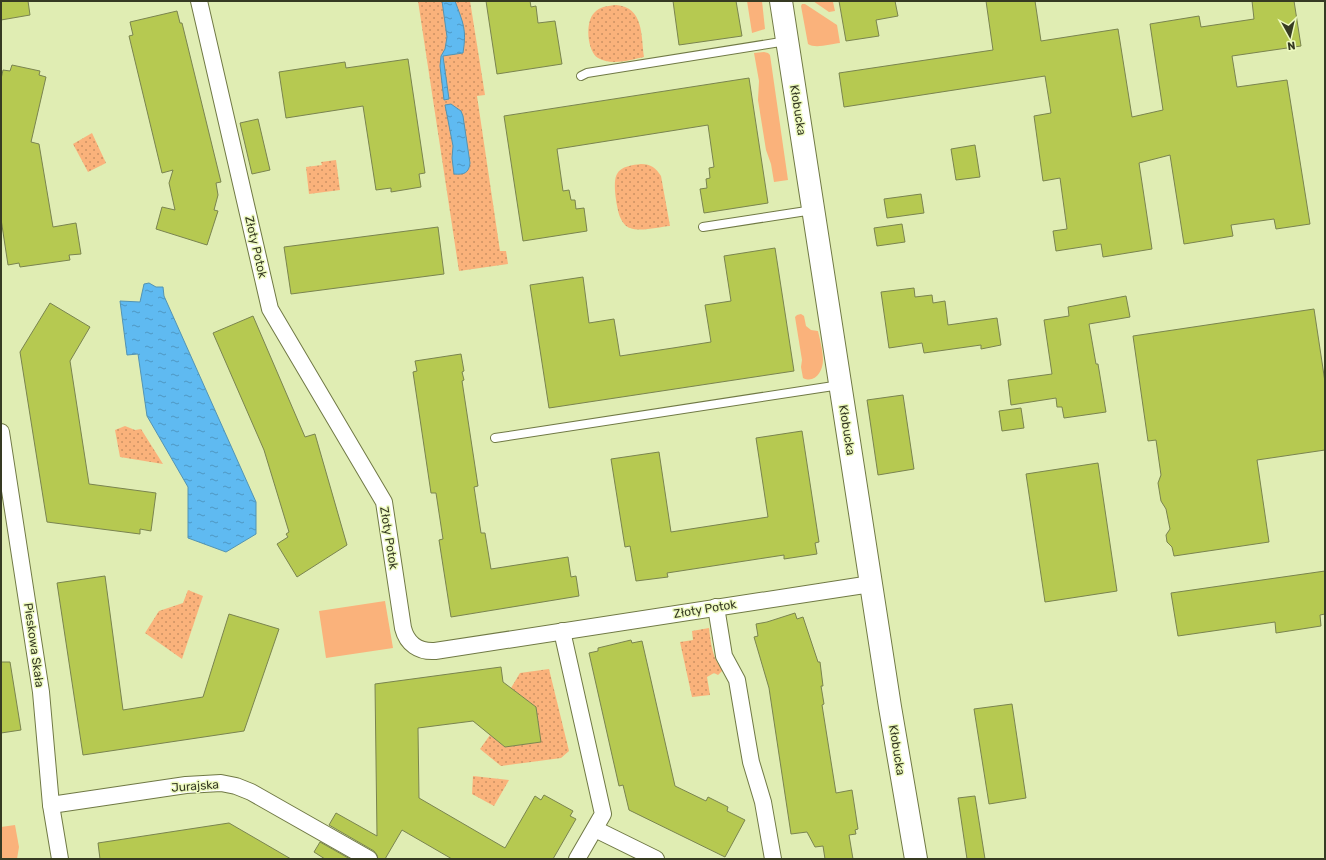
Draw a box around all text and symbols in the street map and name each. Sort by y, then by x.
north arrow [1270,16,1310,56]
text: N [1286,38,1296,52]
street label: Kłobucka [787,84,809,136]
street label: Złoty Potok [242,214,270,280]
street label: Kłobucka [836,404,858,456]
street label: Złoty Potok [377,506,401,571]
street label: Złoty Potok [673,597,738,621]
street label: Pieskowa Skała [21,602,47,688]
street label: Kłobucka [886,724,908,776]
street label: Jurajska [171,777,219,795]

